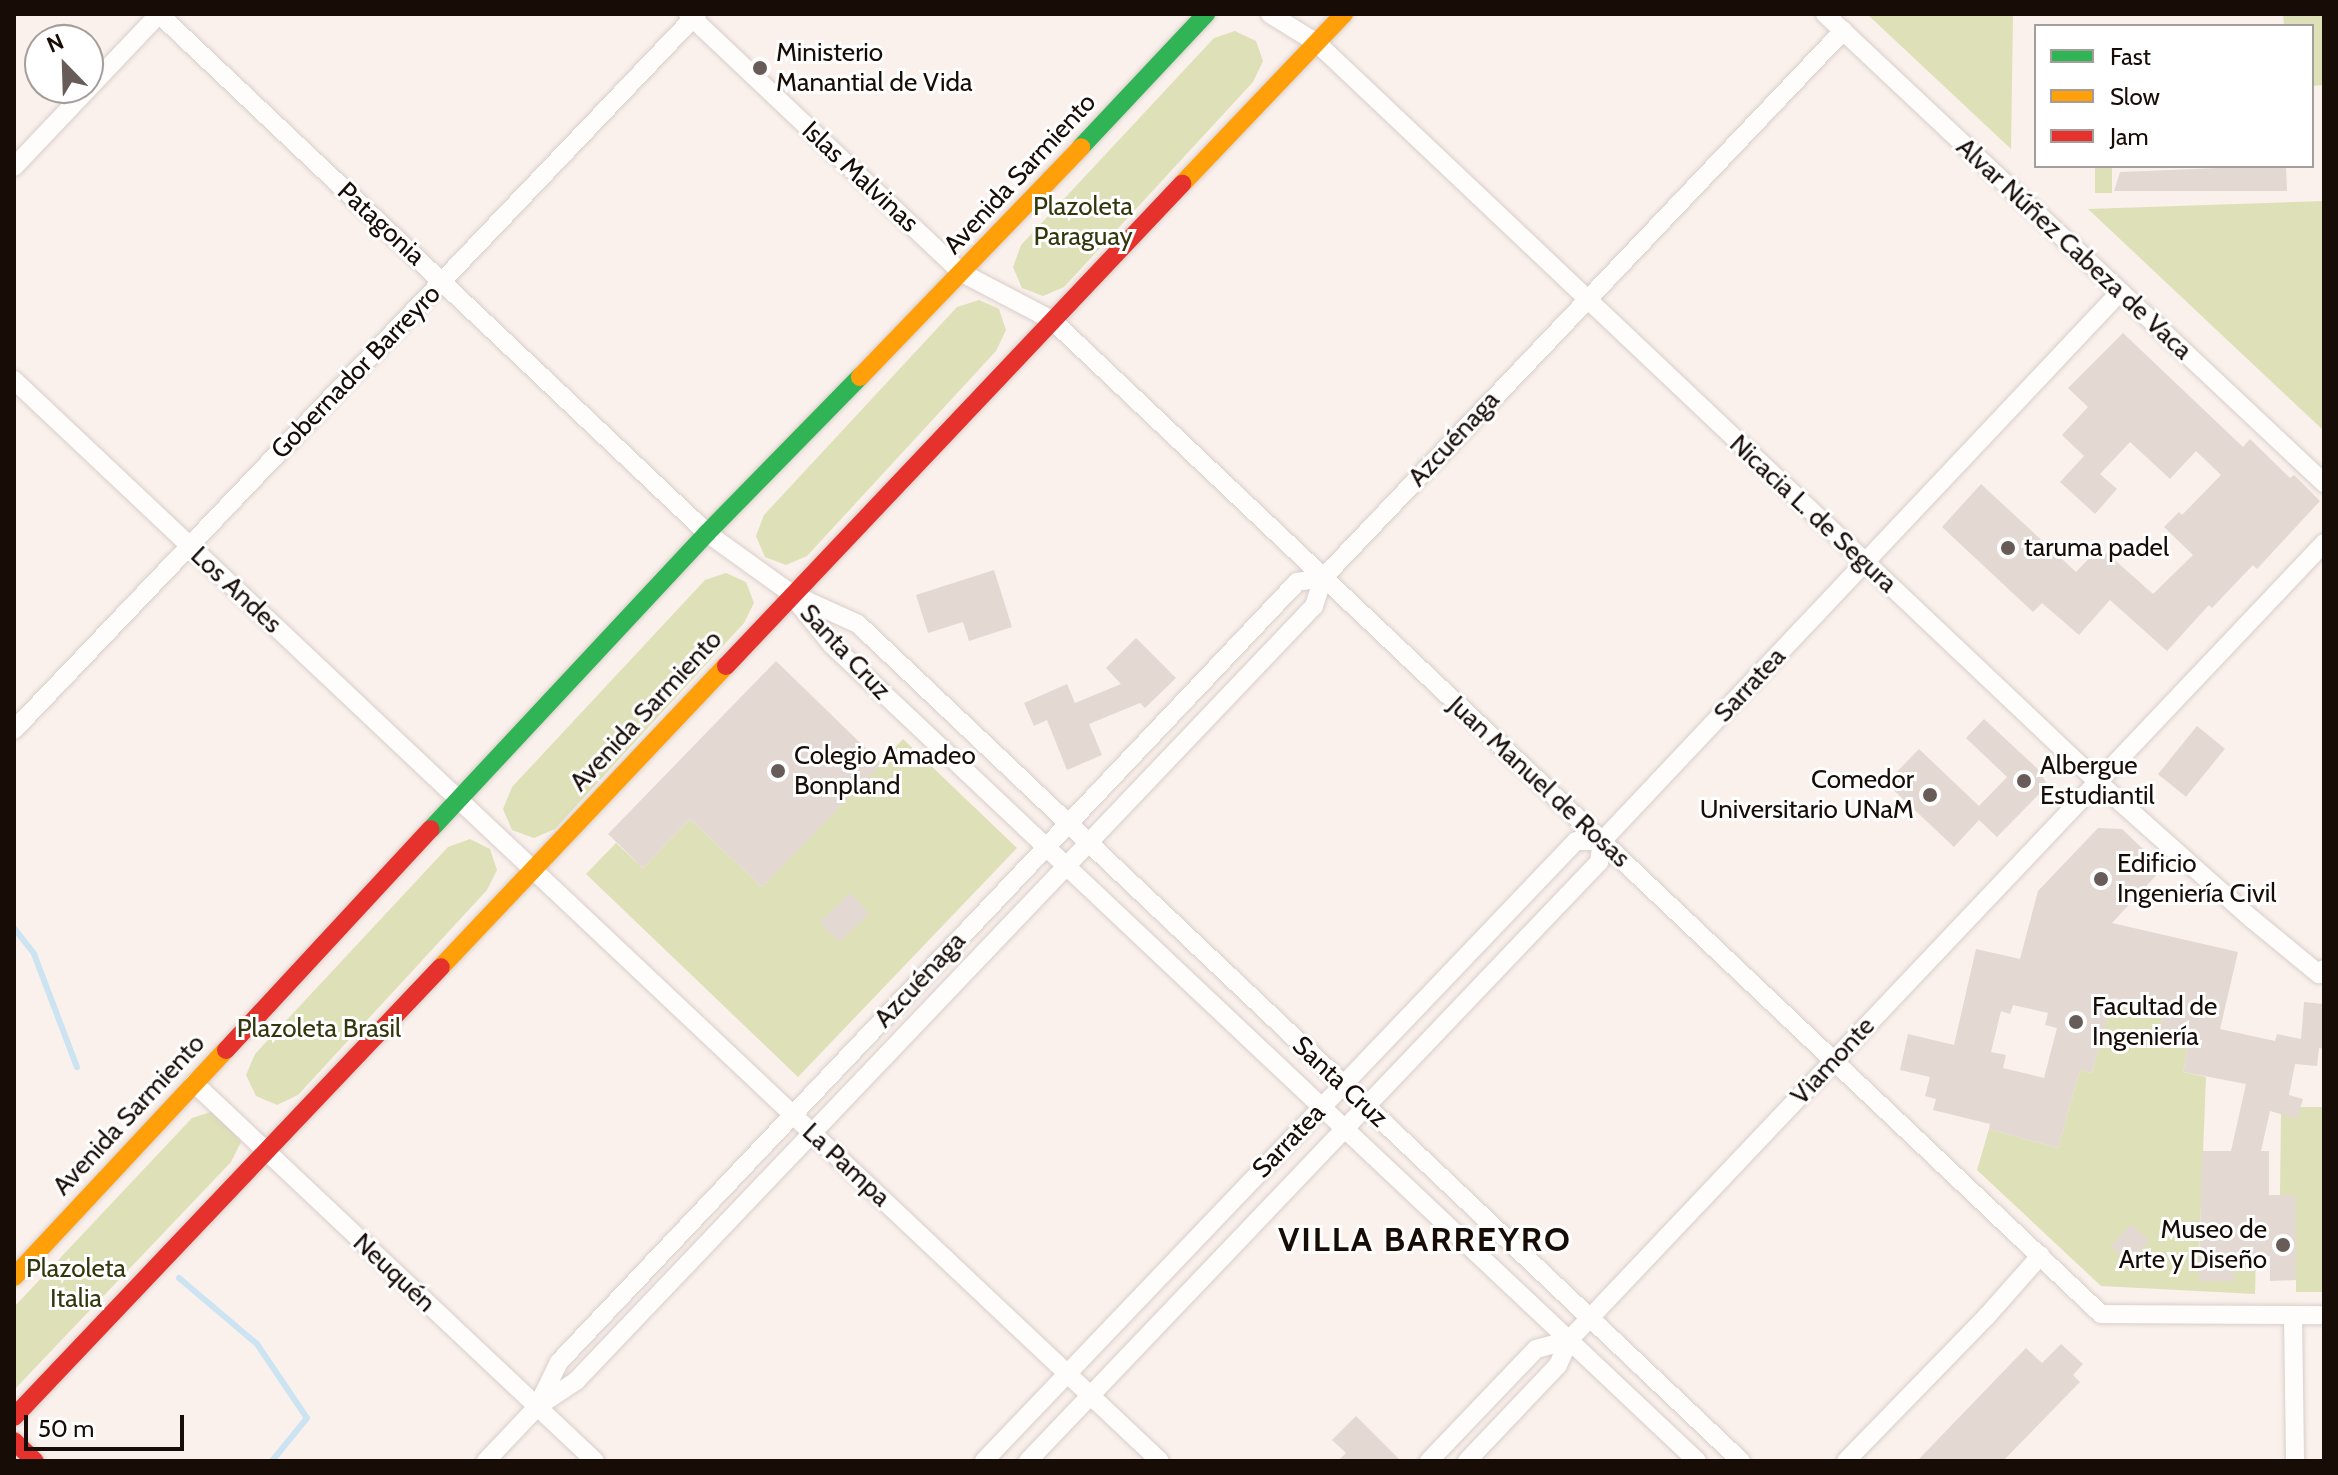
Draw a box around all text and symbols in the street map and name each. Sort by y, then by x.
north arrow [24,24,104,104]
legend [2034,24,2314,168]
text: N [43,28,68,59]
place label: Ministerio Manantial de Vida [776,37,973,98]
text: Fast [2110,42,2151,71]
marker: Ministerio Manantial de Vida [751,59,769,77]
text: Slow [2110,82,2160,111]
street label: Avenida Sarmiento [937,87,1103,261]
street label: Islas Malvinas [795,115,925,239]
text: Jam [2110,122,2148,151]
street label: Alvar Núñez Cabeza de Vaca [1950,132,2198,366]
street label: Patagonia [331,176,431,272]
park label: Plazoleta Paraguay [1033,191,1133,252]
street label: Gobernador Barreyro [265,278,447,466]
street label: Azcuénaga [1402,385,1506,493]
street label: Nicacia L. de Segura [1723,429,1903,599]
place label: taruma padel [2024,532,2169,564]
marker: taruma padel [1999,539,2017,557]
street label: Los Andes [184,540,288,640]
street label: Santa Cruz [793,598,897,706]
street label: Avenida Sarmiento [563,624,729,798]
street label: Sarratea [1708,641,1792,729]
street label: Juan Manuel de Rosas [1442,690,1636,874]
place label: Colegio Amadeo Bonpland [794,740,976,802]
place label: Albergue Estudiantil [2040,750,2155,812]
marker: Colegio Amadeo Bonpland [769,762,787,780]
place label: Comedor Universitario UNaM [1700,764,1914,826]
marker: Albergue Estudiantil [2015,772,2033,790]
marker: Comedor Universitario UNaM [1921,786,1939,804]
place label: Edificio Ingeniería Civil [2117,848,2276,910]
marker: Edificio Ingeniería Civil [2092,870,2110,888]
street label: Azcuénaga [868,926,972,1034]
place label: Facultad de Ingeniería [2092,991,2217,1052]
street label: Viamonte [1785,1011,1881,1111]
park label: Plazoleta Brasil [237,1013,401,1045]
marker: Facultad de Ingeniería [2067,1013,2085,1031]
street label: Avenida Sarmiento [46,1028,212,1202]
street label: Santa Cruz [1286,1030,1394,1134]
street label: Sarratea [1246,1098,1332,1184]
street label: La Pampa [796,1117,896,1213]
place label: Museo de Arte y Diseño [2119,1214,2267,1276]
district label: VILLA BARREYRO [1278,1220,1572,1260]
street label: Neuquén [346,1227,442,1319]
marker: Museo de Arte y Diseño [2274,1236,2292,1254]
park label: Plazoleta Italia [26,1253,126,1314]
scale bar [28,1399,188,1449]
text: 50 m [38,1414,94,1443]

